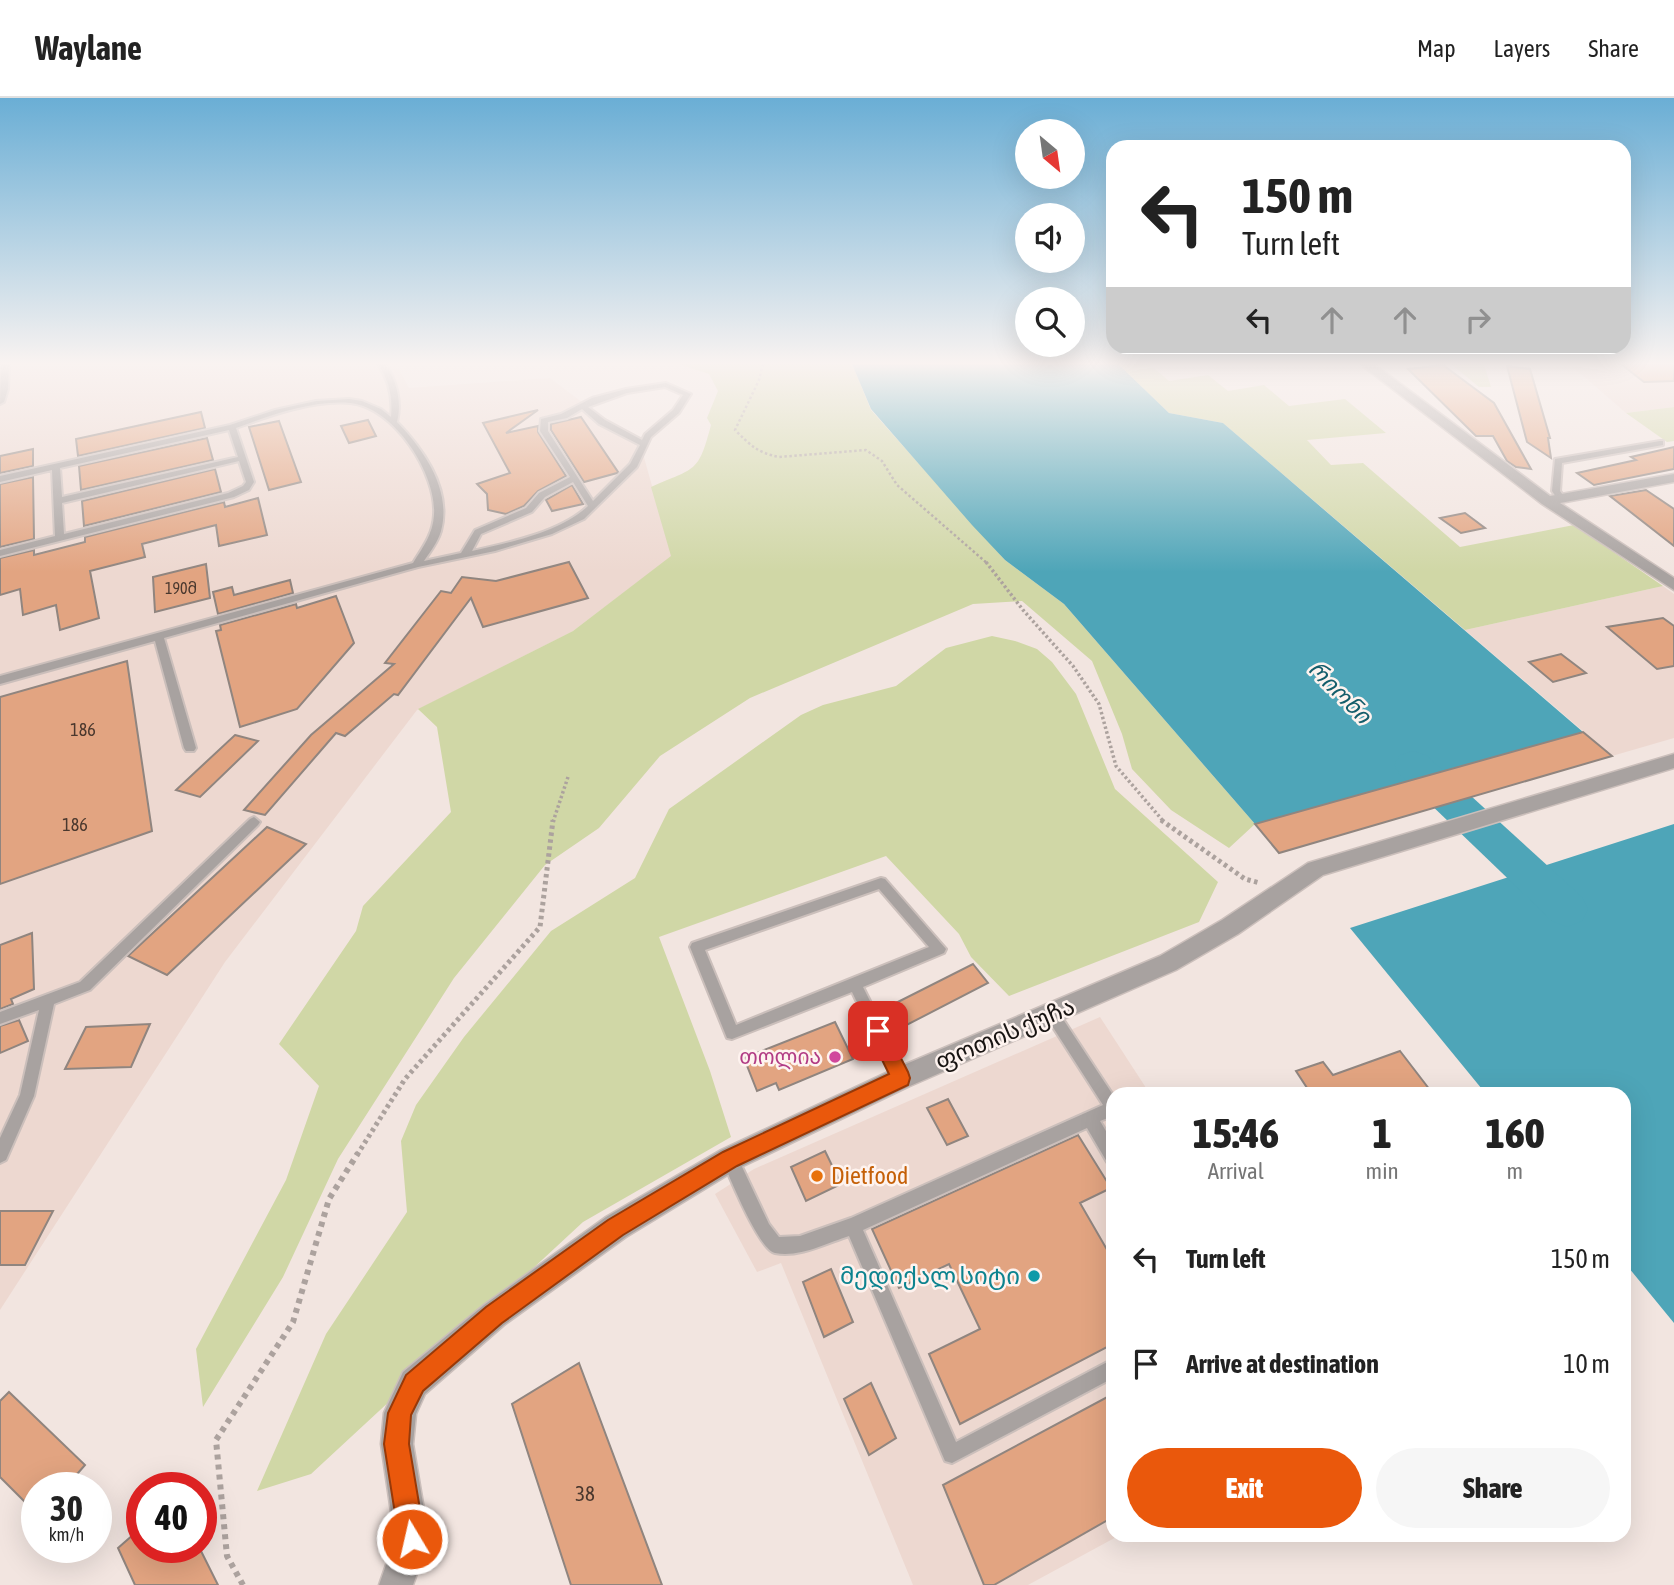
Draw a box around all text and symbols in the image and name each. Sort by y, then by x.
text: Waylane [35,29,142,67]
text: Map [1417,35,1456,62]
text: Layers [1494,35,1550,62]
text: Share [1588,35,1639,62]
north arrow [1015,119,1085,189]
map controls [1015,119,1085,357]
text: 150 m [1242,167,1353,223]
icon: left [1127,168,1218,259]
button: sound [1015,203,1085,273]
text: Turn left [1242,225,1340,262]
button: search [1015,287,1085,357]
icon: left [1240,301,1278,339]
icon: ahead [1313,301,1351,339]
icon: ahead [1386,301,1424,339]
icon: right [1459,301,1497,339]
house number: 190მ [165,579,197,597]
water label: რიონი [1303,655,1377,729]
house number: 186 [70,719,96,740]
house number: 186 [62,814,88,835]
street label: ფოთის ქუჩა [931,992,1079,1076]
pin [848,1001,908,1061]
icon: arrive [859,1012,897,1050]
place label: თოლია [739,1044,821,1070]
marker: თოლია [827,1049,843,1065]
text: 15:46 [1193,1109,1279,1157]
text: 1 [1372,1109,1392,1157]
text: 160 [1485,1109,1544,1157]
text: Arrival [1208,1158,1264,1184]
text: min [1366,1158,1399,1184]
text: m [1507,1158,1523,1184]
place label: Dietfood [831,1162,908,1189]
marker: Dietfood [809,1168,825,1184]
icon: left [1127,1240,1165,1278]
text: Turn left [1186,1244,1266,1274]
text: 150 m [1551,1244,1610,1274]
place label: მედიქალ სიტი [840,1262,1020,1290]
marker: მედიქალ სიტი [1026,1268,1042,1284]
icon: arrive [1127,1345,1165,1383]
text: Arrive at destination [1186,1349,1379,1379]
text: 10 m [1563,1349,1610,1379]
button: Exit [1127,1448,1362,1528]
button: Share [1376,1448,1610,1528]
speed limit sign: 40 [126,1472,217,1563]
house number: 38 [575,1481,595,1505]
text: 30 [50,1488,83,1528]
position arrow [375,1502,449,1576]
text: km/h [49,1524,84,1545]

